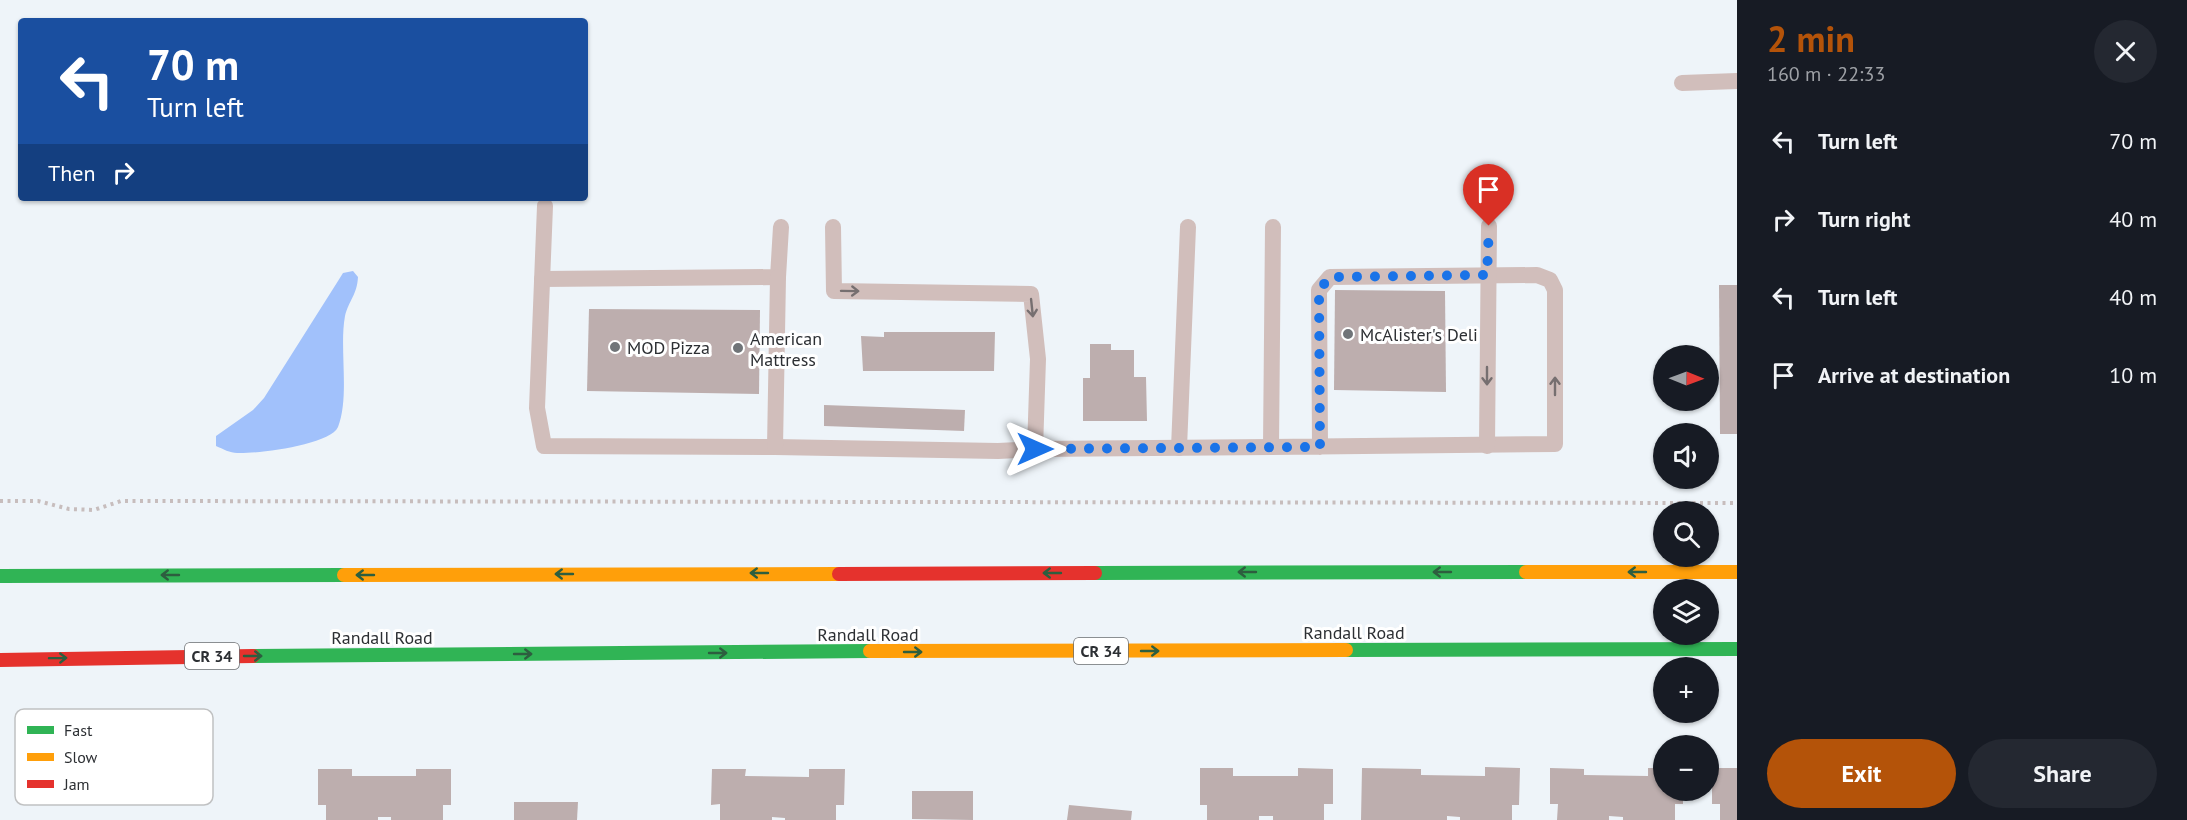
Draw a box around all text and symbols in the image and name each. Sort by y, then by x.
text: 2 min [1767,15,1855,62]
button: close [2094,20,2157,83]
text: 70 m [147,37,239,92]
icon: left [48,42,126,120]
text: 160 m · 22:33 [1767,61,1885,87]
text: Turn left [147,90,244,124]
icon: left [1767,125,1800,158]
text: Turn left [1818,127,1898,155]
text: 70 m [2109,127,2157,155]
icon: right [107,156,140,189]
text: Then [48,159,95,187]
pin [1463,164,1514,226]
icon: arrive [1472,173,1505,206]
icon: right [1767,203,1800,236]
text: Turn right [1818,205,1910,233]
text: 40 m [2109,205,2157,233]
icon: left [1767,281,1800,314]
text: Turn left [1818,283,1898,311]
text: 40 m [2109,283,2157,311]
one-way arrow [840,285,860,297]
one-way arrow [1027,298,1038,318]
place label: McAlister's Deli [1360,323,1478,346]
place label: American Mattress [750,327,822,371]
marker: McAlister's Deli [1341,327,1355,341]
place label: MOD Pizza [627,336,710,359]
marker: MOD Pizza [608,340,622,354]
marker: American Mattress [731,341,745,355]
north arrow [1653,345,1719,411]
map controls [1653,345,1719,801]
icon: arrive [1767,359,1800,392]
text: Arrive at destination [1818,361,2010,389]
text: 10 m [2109,361,2157,389]
one-way arrow [1481,365,1493,385]
one-way arrow [1549,376,1561,396]
position arrow [1003,417,1067,481]
button: sound [1653,423,1719,489]
button: search [1653,501,1719,567]
one-way arrow [1237,566,1257,578]
one-way arrow [1432,566,1452,578]
one-way arrow [1627,566,1647,578]
one-way arrow [749,567,769,579]
one-way arrow [1042,567,1062,579]
one-way arrow [554,568,574,580]
one-way arrow [160,569,180,581]
one-way arrow [355,569,375,581]
button: layers [1653,579,1719,645]
street label: Randall Road [1303,621,1405,644]
street label: Randall Road [817,623,919,646]
street label: Randall Road [331,626,433,649]
road number: CR 34 [1074,638,1128,664]
road number: CR 34 [185,643,239,669]
one-way arrow [1140,645,1160,657]
one-way arrow [903,646,923,658]
one-way arrow [708,647,728,659]
one-way arrow [513,648,533,660]
one-way arrow [243,650,263,662]
one-way arrow [48,653,68,664]
button: + [1653,657,1719,723]
legend [15,709,213,805]
text: Fast [64,720,93,740]
button: − [1653,735,1719,801]
button: Exit [1767,739,1956,808]
button: Share [1968,739,2157,808]
text: Slow [64,747,98,767]
text: Jam [63,774,90,794]

